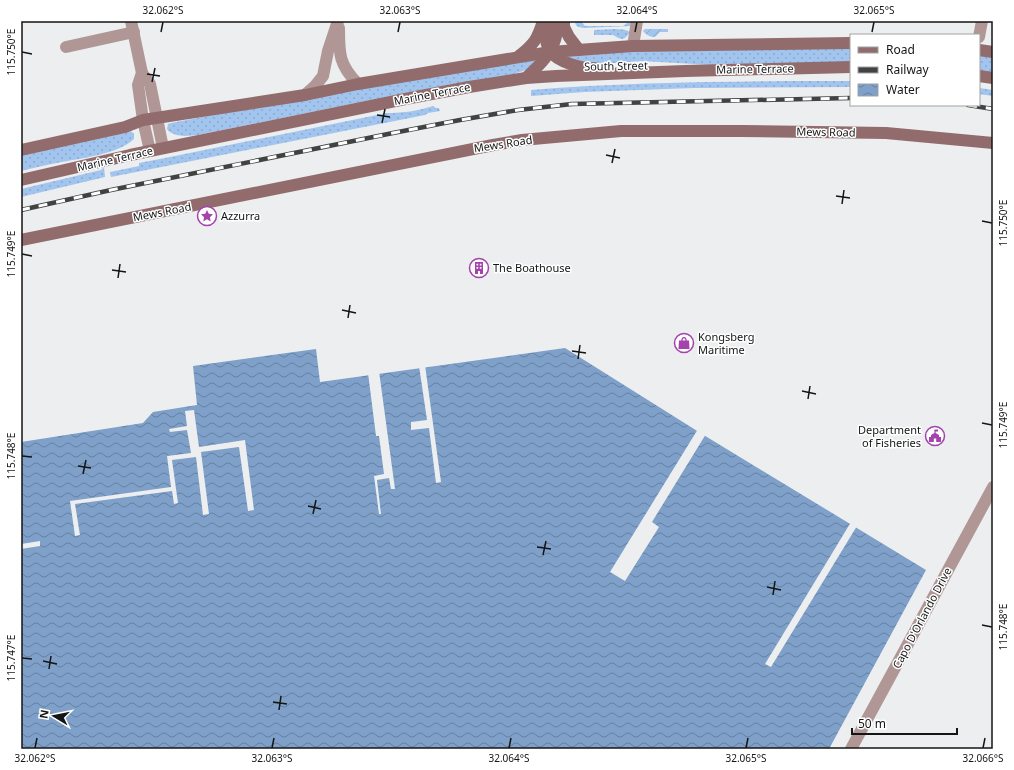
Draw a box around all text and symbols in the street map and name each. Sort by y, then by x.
text: 32.062°S [142,3,184,17]
text: 32.063°S [379,3,421,17]
text: 32.064°S [616,3,658,17]
text: 32.065°S [853,3,895,17]
text: 115.750°E [4,29,18,75]
legend [850,34,980,106]
text: Road [886,41,915,58]
street label: South Street [584,57,648,74]
street label: Marine Terrace [716,60,794,77]
text: Railway [886,61,930,78]
street label: Marine Terrace [392,79,471,108]
text: Water [886,81,920,98]
street label: Mews Road [796,123,856,140]
street label: Mews Road [473,131,533,156]
street label: Marine Terrace [75,142,154,175]
street label: Mews Road [131,199,192,225]
text: 115.750°E [996,200,1010,246]
place icon: Azzurra [196,205,218,227]
place label: Azzurra [221,208,260,223]
text: 115.749°E [4,231,18,277]
building icon: The Boathouse [468,257,490,279]
place label: The Boathouse [493,260,571,275]
place label: Kongsberg Maritime [698,329,754,357]
shop icon: Kongsberg Maritime [673,332,695,354]
text: 115.749°E [996,402,1010,448]
place label: Department of Fisheries [858,422,921,450]
public building icon: Department of Fisheries [924,425,946,447]
text: 115.748°E [4,433,18,479]
street label: Capo D'Orlando Drive [889,565,955,671]
text: 115.748°E [996,604,1010,650]
text: 115.747°E [4,635,18,681]
north arrow [34,696,74,736]
text: N [35,708,52,720]
scale bar [852,710,957,736]
text: 50 m [858,715,886,732]
text: 32.062°S [14,751,56,765]
text: 32.063°S [251,751,293,765]
text: 32.064°S [488,751,530,765]
text: 32.065°S [725,751,767,765]
text: 32.066°S [962,751,1004,765]

